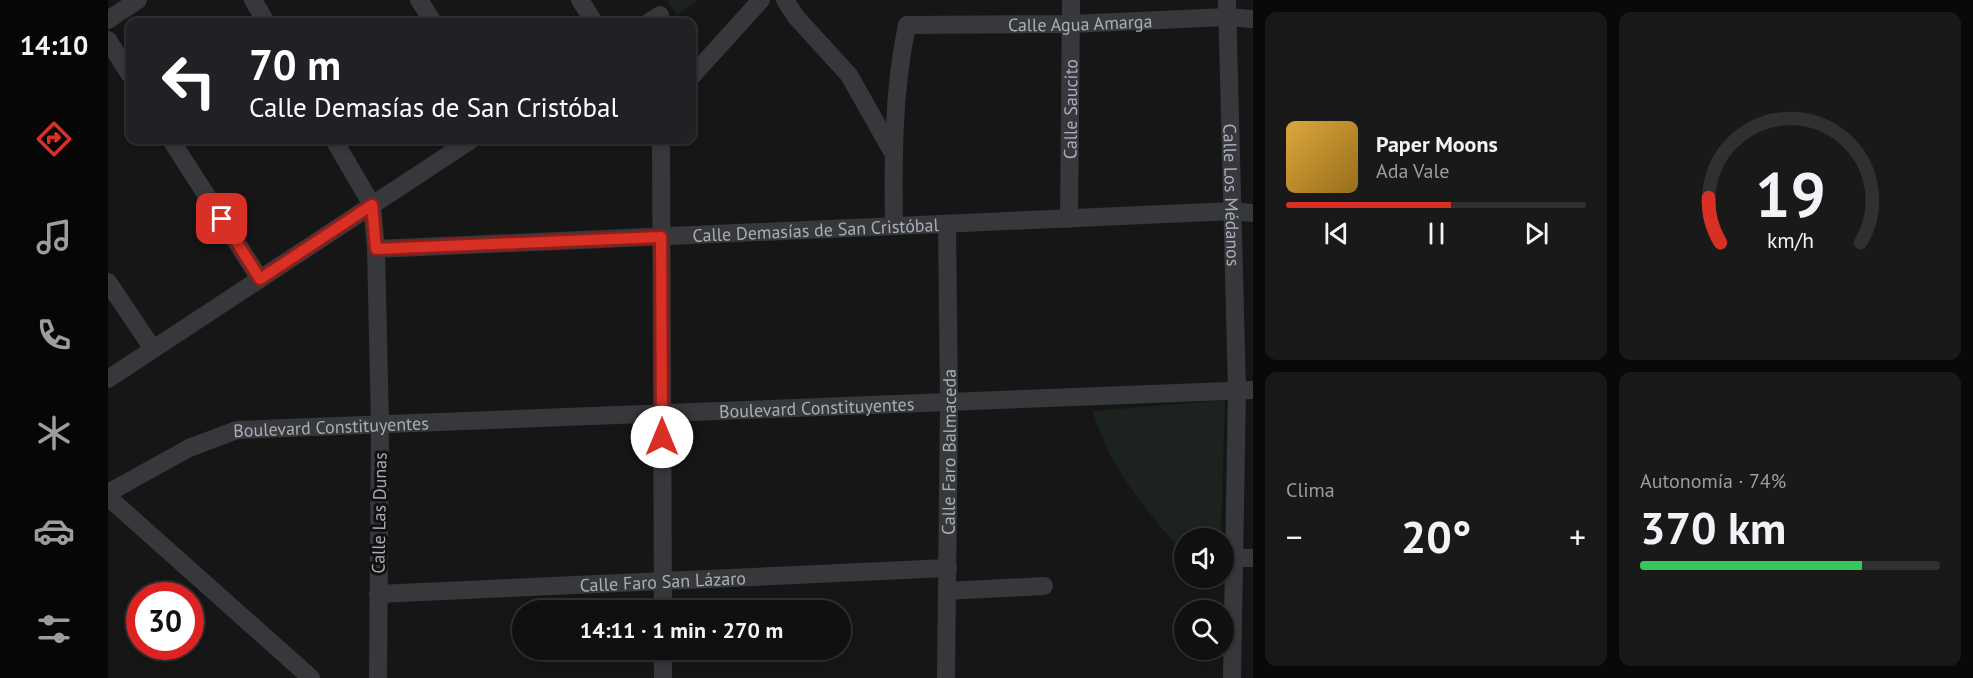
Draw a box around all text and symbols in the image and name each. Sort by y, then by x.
street label: Calle Agua Amarga [1008,9,1153,36]
text: 14:10 [20,28,88,62]
text: 70 m [249,37,341,92]
icon: left [150,42,228,120]
street label: Calle Saucito [1058,59,1082,159]
text: Calle Demasías de San Cristóbal [249,90,618,124]
icon: directions [33,118,75,160]
street label: Calle Los Médanos [1219,123,1245,267]
text: Paper Moons [1376,130,1498,158]
text: 19 [1755,153,1825,234]
text: Ada Vale [1376,158,1449,184]
pin [196,193,247,244]
icon: arrive [205,202,238,235]
street label: Calle Demasías de San Cristóbal [692,213,940,246]
icon: music [33,216,75,258]
icon: previous [1320,217,1353,250]
icon: pause [1420,217,1453,250]
icon: next [1520,217,1553,250]
text: km/h [1766,226,1813,254]
icon: phone [33,314,75,356]
street label: Calle Faro Balmaceda [936,369,961,535]
street label: Boulevard Constituyentes [718,392,915,423]
position arrow [630,405,694,469]
street label: Boulevard Constituyentes [233,411,429,442]
icon: climate [33,412,75,454]
street label: Calle Las Dunas [366,452,392,574]
text: Autonomía · 74% [1640,468,1786,494]
text: Clima [1286,477,1335,503]
text: 370 km [1640,498,1786,556]
text: 20° [1401,507,1471,565]
icon: car [33,510,75,552]
text: − [1286,515,1303,558]
text: + [1569,515,1586,558]
map controls [1174,528,1234,660]
button: sound [1174,528,1234,588]
street label: Calle Faro San Lázaro [579,566,746,596]
speed limit sign: 30 [126,582,204,660]
button: search [1174,600,1234,660]
icon: filters [33,608,75,650]
text: 14:11 · 1 min · 270 m [580,616,783,644]

